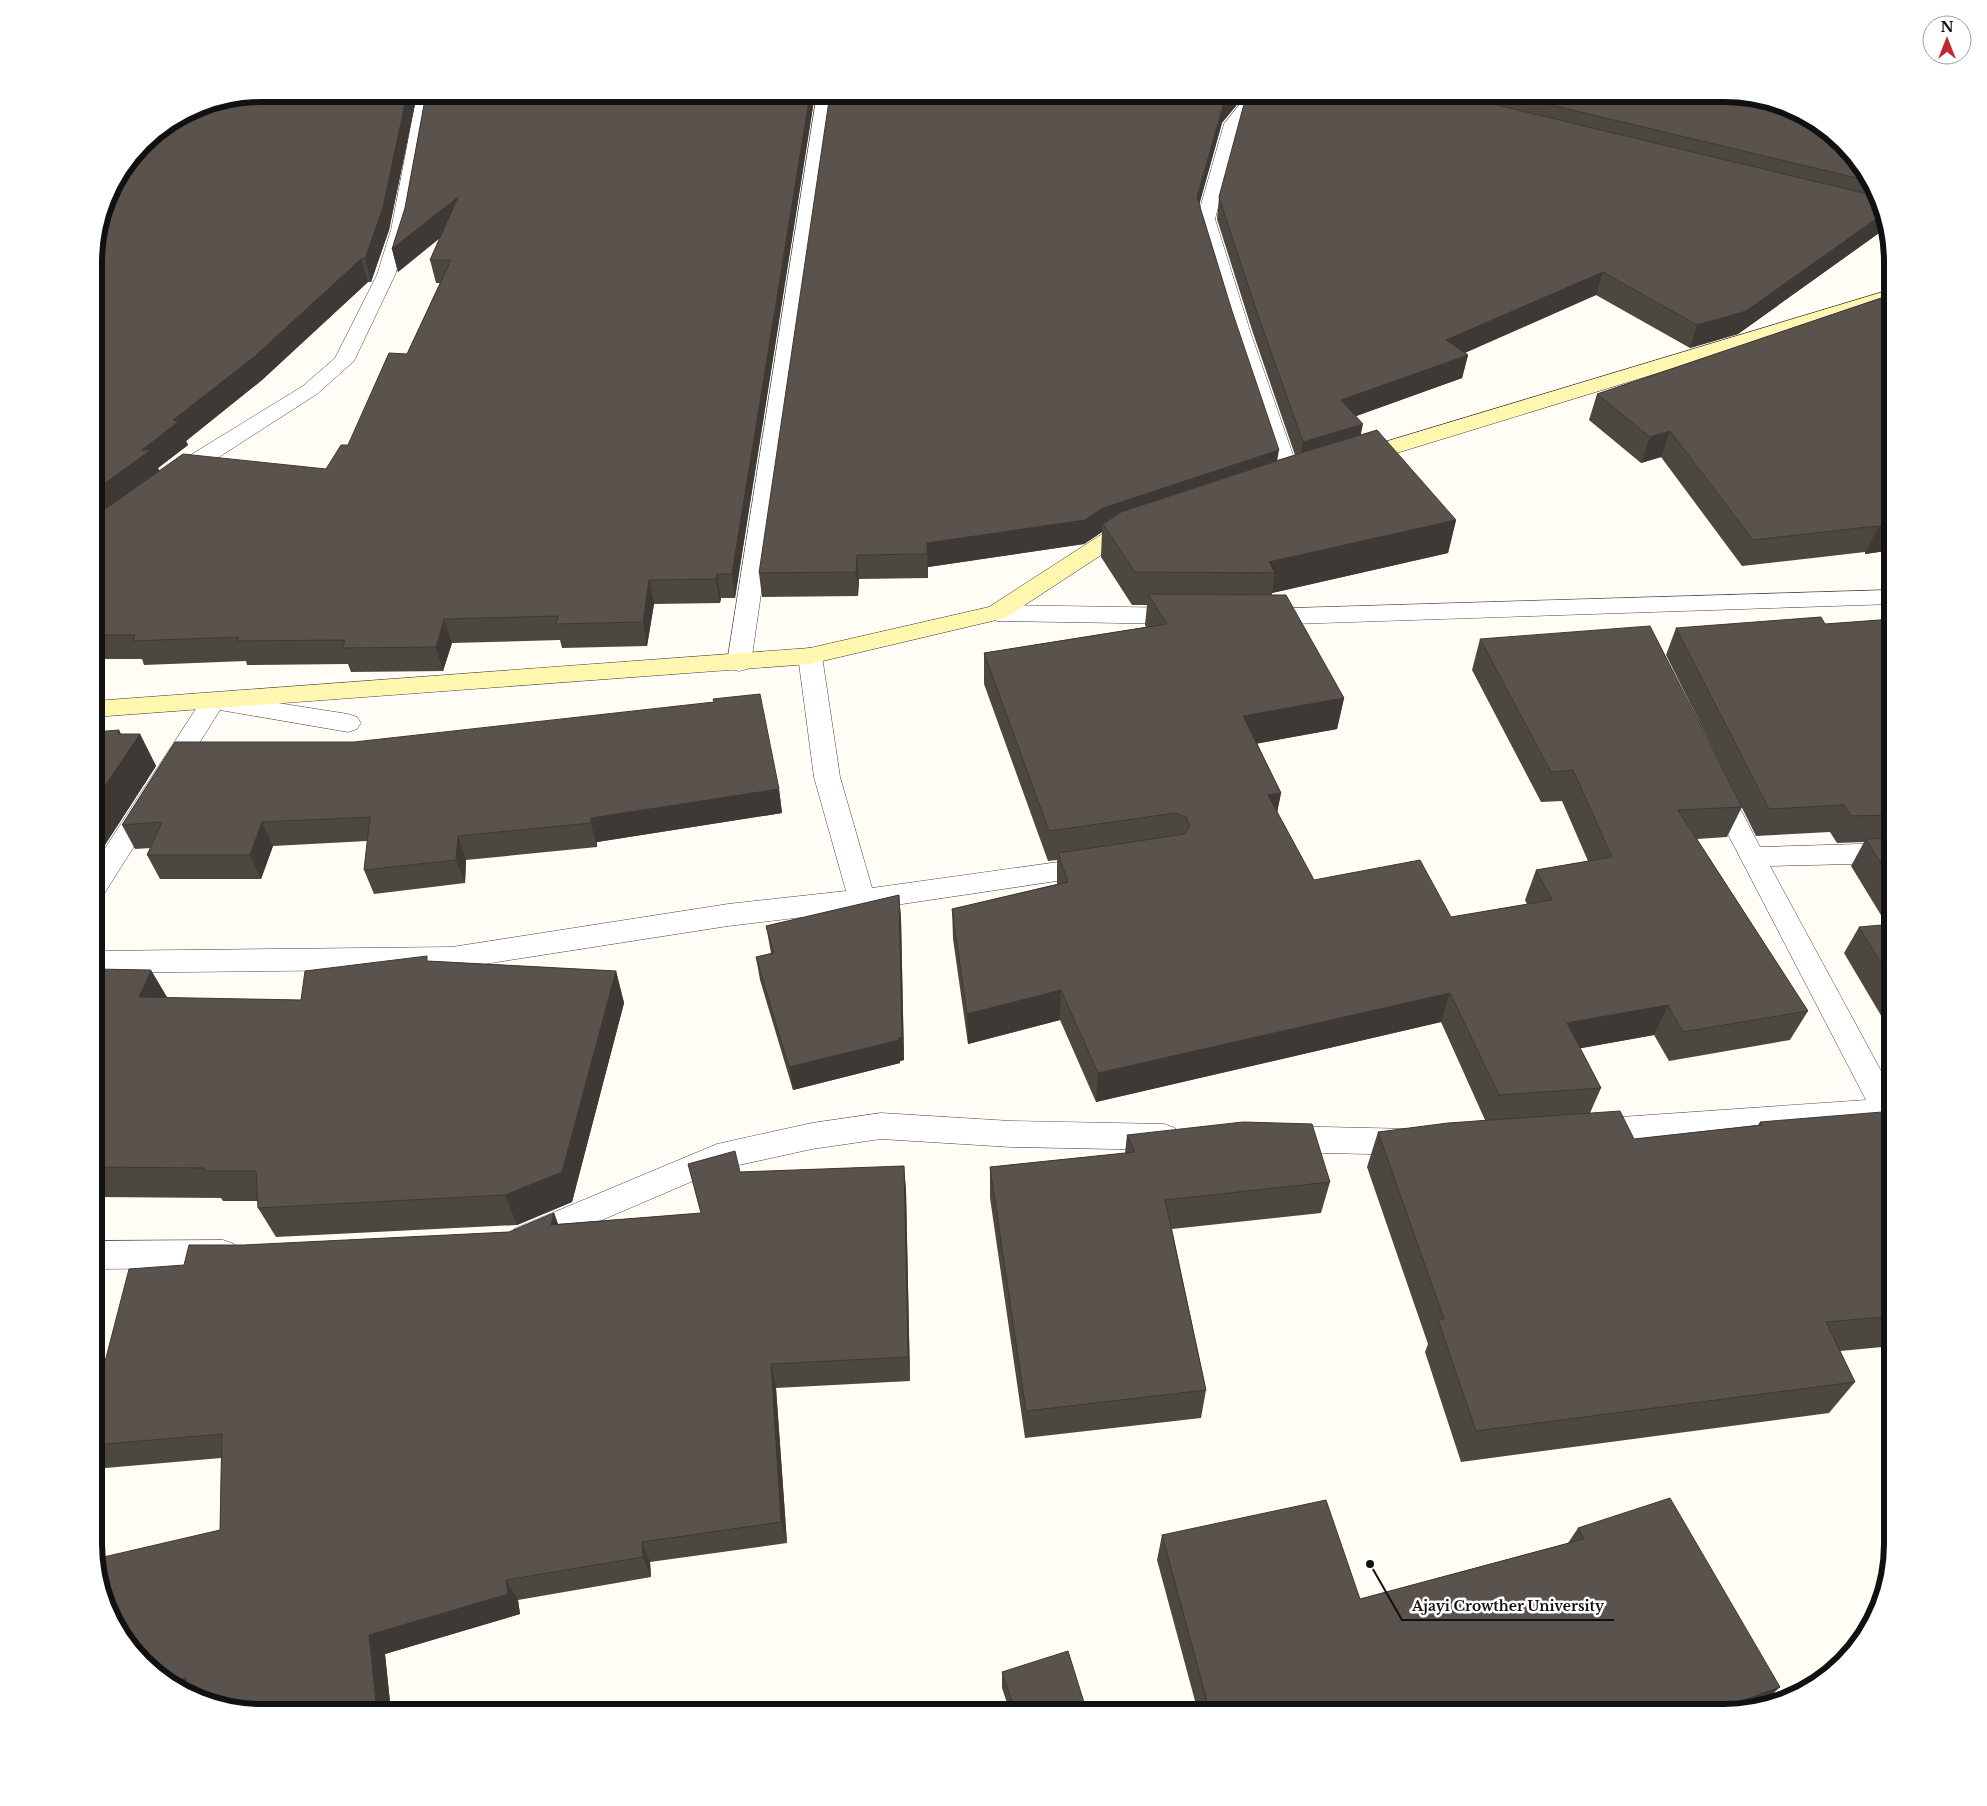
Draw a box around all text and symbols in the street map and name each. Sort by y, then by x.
north arrow [1922,15,1972,65]
text: N [1940,18,1954,36]
callout: Ajayi Crowther University [1402,1591,1614,1620]
text: Ajayi Crowther University [1411,1597,1605,1615]

